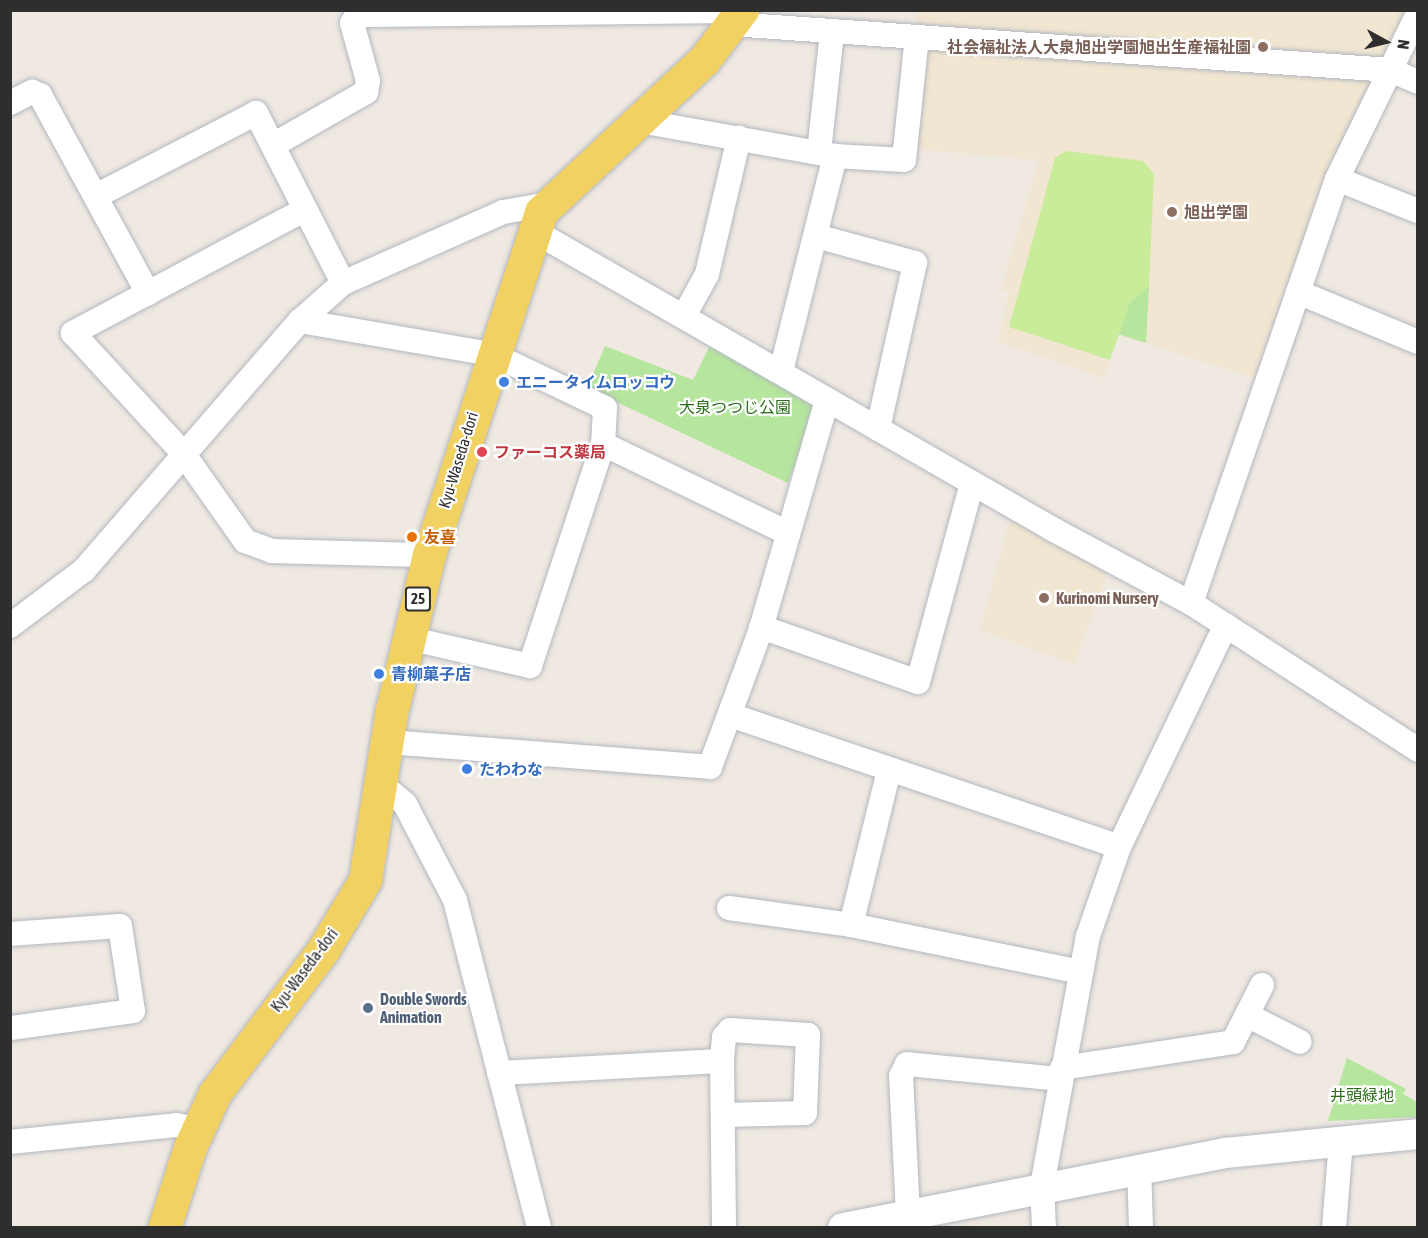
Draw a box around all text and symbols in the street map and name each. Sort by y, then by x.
north arrow [1356,12,1416,72]
place label: 社会福祉法人大泉旭出学園旭出生産福祉園 [947,37,1251,57]
text: N [1394,39,1413,50]
marker: 社会福祉法人大泉旭出学園旭出生産福祉園 [1256,40,1270,54]
place label: 旭出学園 [1184,202,1248,222]
marker: 旭出学園 [1165,205,1179,219]
place label: エニータイムロッコウ [516,372,676,392]
marker: エニータイムロッコウ [497,375,511,389]
park label: 大泉つつじ公園 [679,397,791,417]
street label: Kyu-Waseda-dori [434,410,482,510]
place label: ファーコス薬局 [494,442,606,462]
marker: ファーコス薬局 [475,445,489,459]
place label: 友喜 [424,527,456,547]
marker: 友喜 [405,530,419,544]
road number: 25 [404,587,432,611]
place label: Kurinomi Nursery [1056,588,1159,608]
marker: Kurinomi Nursery [1037,591,1051,605]
place label: 青柳菓子店 [391,664,471,684]
marker: 青柳菓子店 [372,667,386,681]
place label: たわわな [479,759,543,779]
marker: たわわな [460,762,474,776]
street label: Kyu-Waseda-dori [266,924,342,1016]
place label: Double Swords Animation [380,989,467,1027]
marker: Double Swords Animation [361,1001,375,1015]
park label: 井頭緑地 [1330,1085,1394,1105]

